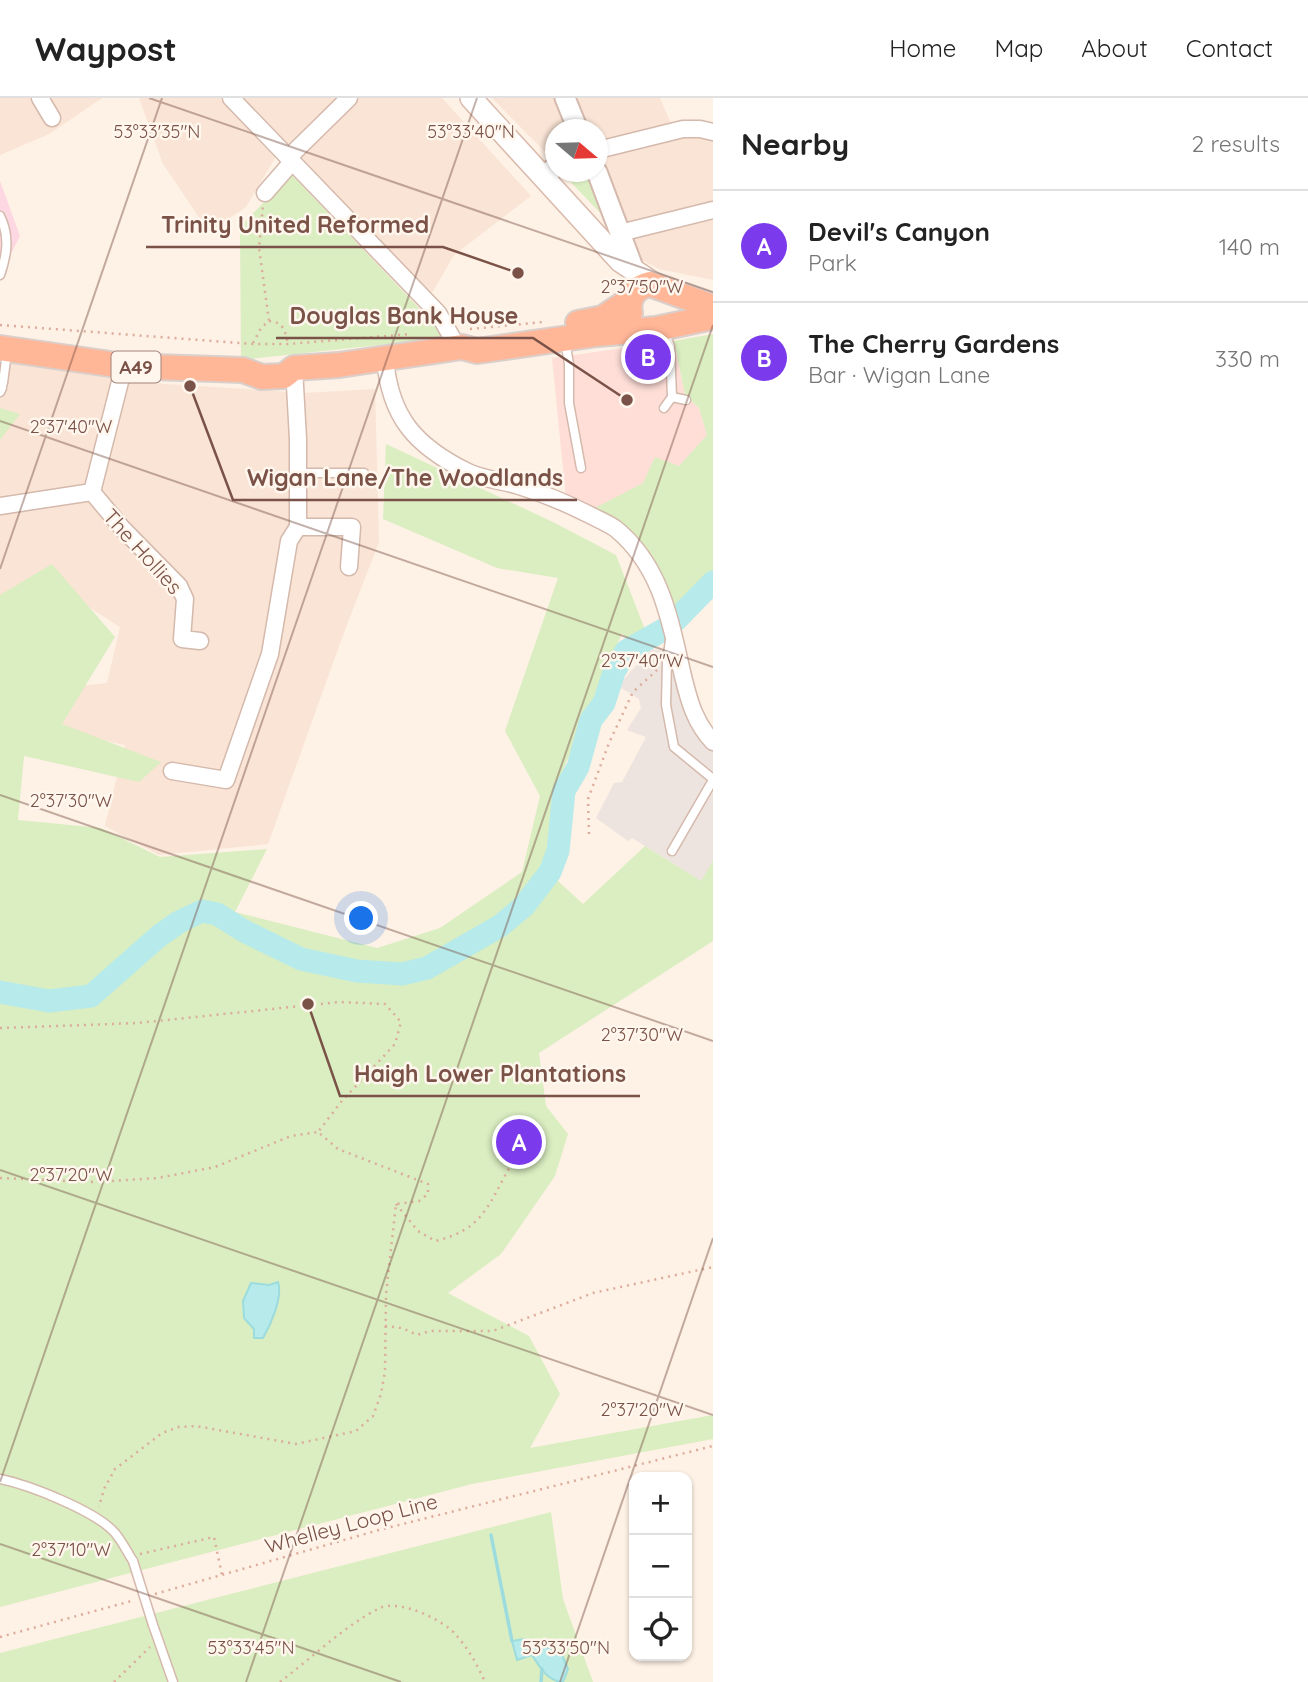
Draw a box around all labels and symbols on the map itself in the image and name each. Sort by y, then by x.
north arrow [545,119,608,182]
text: 53°33'35"N [114,120,200,143]
text: 53°33'40"N [427,120,515,143]
callout: Trinity United Reformed [146,203,443,247]
text: Trinity United Reformed [161,210,429,239]
text: 2°37'50"W [601,275,683,298]
callout: Douglas Bank House [276,294,533,338]
text: Douglas Bank House [290,301,518,330]
pin: B [625,331,671,383]
road number: A49 [111,352,160,382]
text: 2°37'40"W [30,415,112,438]
callout: Wigan Lane/The Woodlands [233,456,577,500]
text: Wigan Lane/The Woodlands [247,463,563,492]
street label: The Hollies [98,503,188,599]
text: 2°37'40"W [601,649,683,672]
text: 2°37'30"W [30,789,112,812]
your location [344,901,378,935]
text: 2°37'30"W [601,1023,683,1046]
callout: Haigh Lower Plantations [340,1052,640,1096]
text: Haigh Lower Plantations [354,1059,626,1088]
pin: A [496,1116,542,1168]
text: 2°37'20"W [29,1163,113,1186]
text: 2°37'20"W [600,1398,684,1421]
street label: Whelley Loop Line [262,1487,440,1559]
text: 2°37'10"W [31,1538,111,1561]
text: 53°33'45"N [208,1636,295,1659]
text: 53°33'50"N [522,1636,610,1659]

